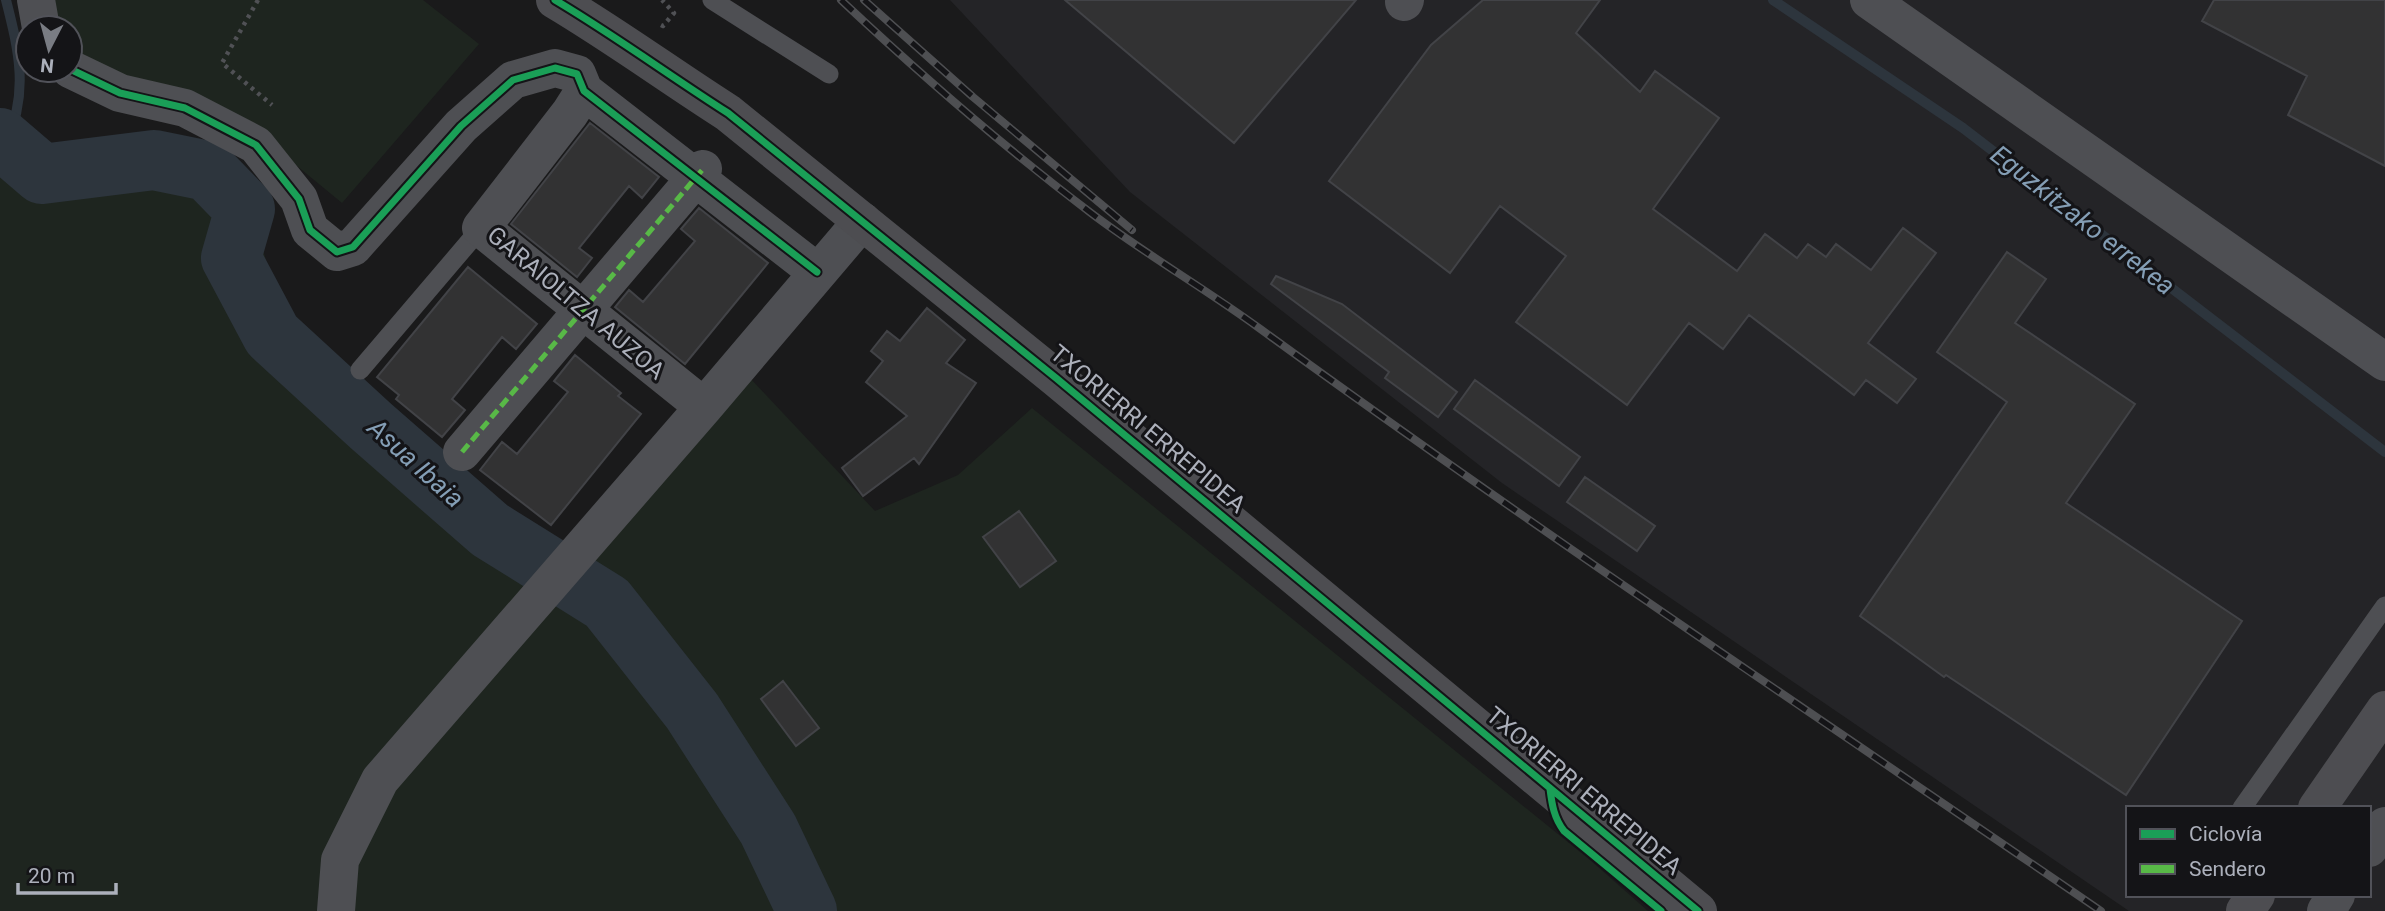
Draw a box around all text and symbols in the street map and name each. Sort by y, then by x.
north arrow [14,14,84,84]
text: N [39,53,55,78]
water label: Eguzkitzako errekea [1985,139,2181,301]
street label: GARAIOLTZA AUZOA [482,221,671,386]
street label: TXORIERRI ERREPIDEA [1045,339,1252,519]
water label: Asua Ibaia [361,411,470,514]
street label: TXORIERRI ERREPIDEA [1481,701,1688,881]
legend [2126,806,2371,897]
text: Ciclovía [2189,822,2263,846]
scale bar [18,852,116,896]
text: Sendero [2189,857,2266,881]
text: 20 m [28,864,75,888]

